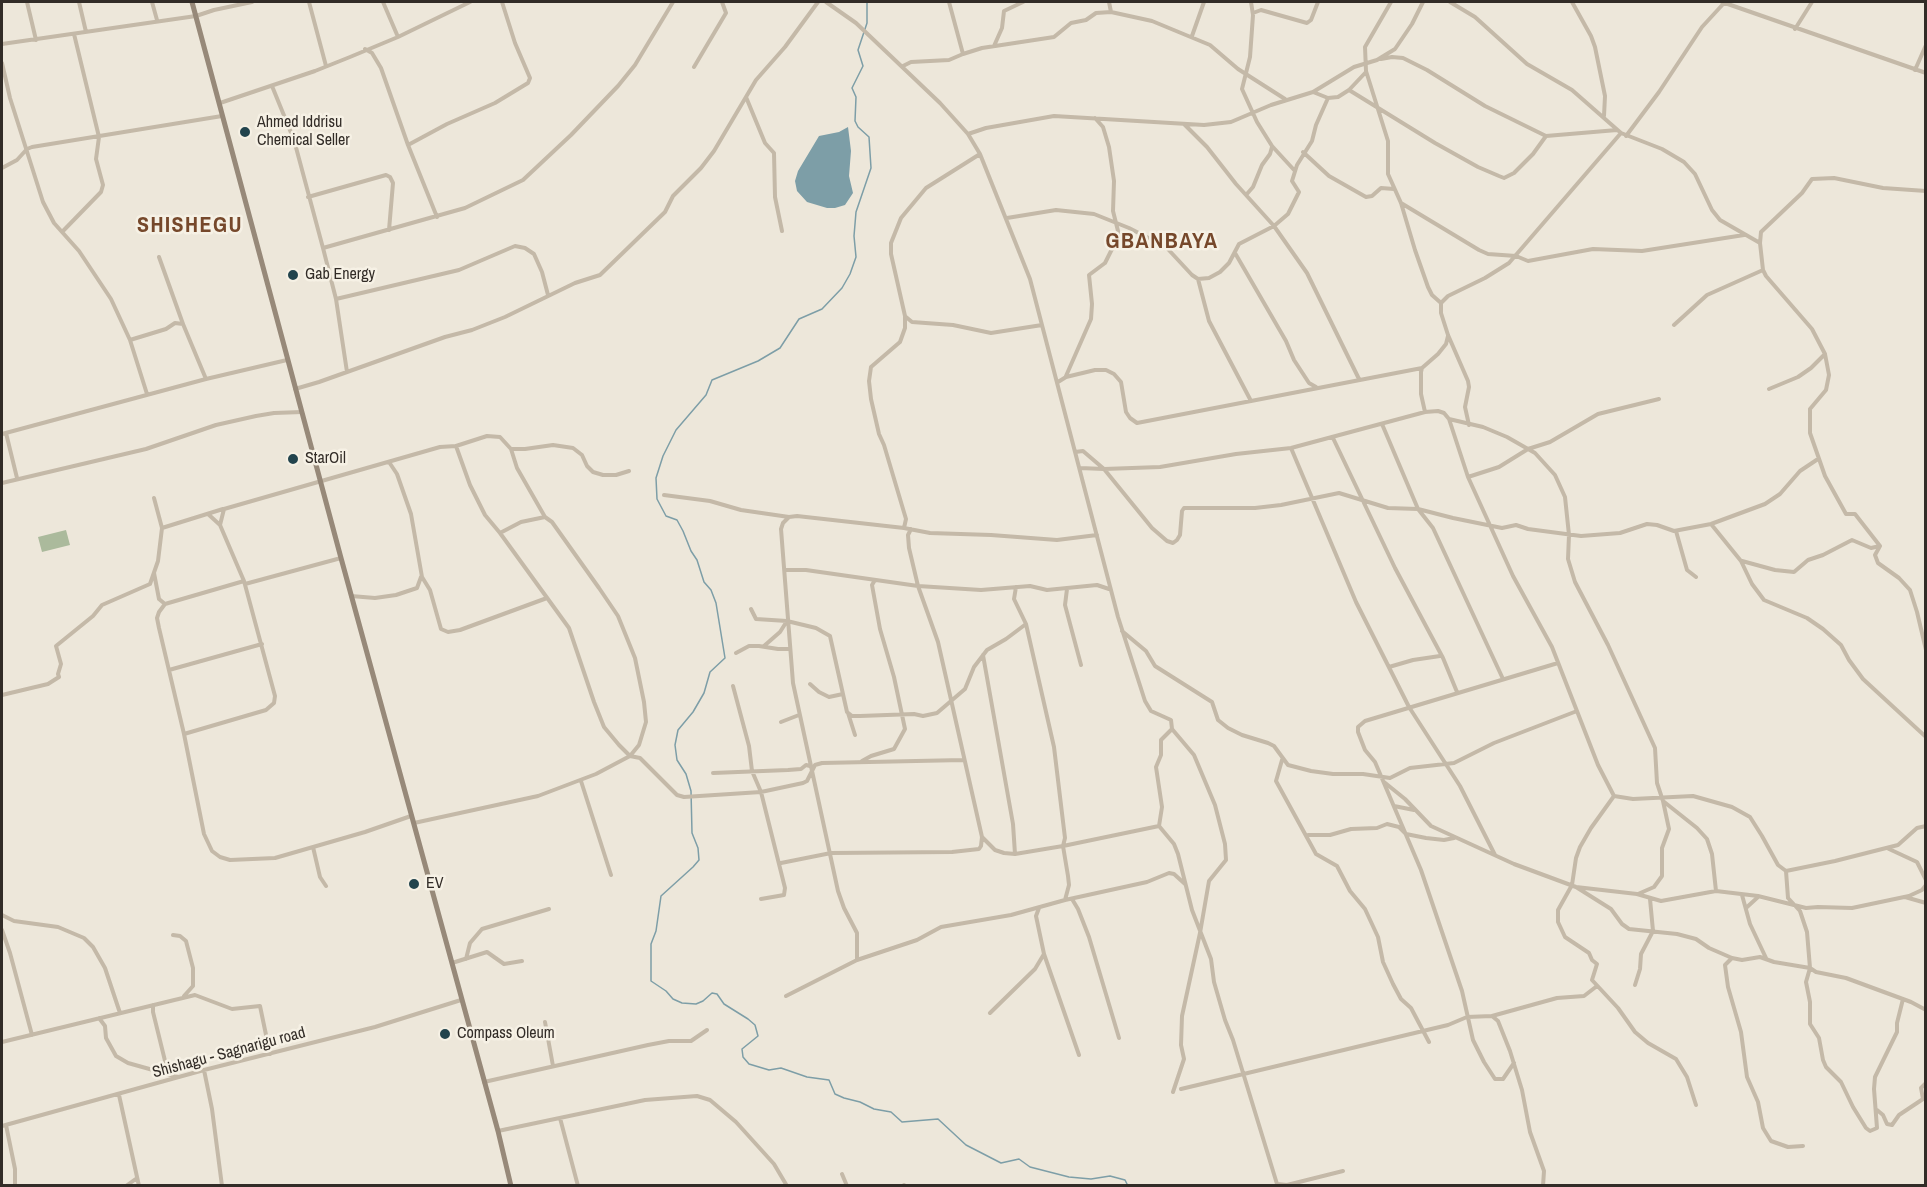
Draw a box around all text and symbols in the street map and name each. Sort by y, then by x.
place label: Ahmed Iddrisu Chemical Seller [257,113,350,151]
marker: Ahmed Iddrisu Chemical Seller [238,125,252,139]
district label: SHISHEGU [137,213,243,239]
district label: GBANBAYA [1106,229,1218,255]
place label: Gab Energy [305,265,375,285]
marker: Gab Energy [286,268,300,282]
place label: StarOil [305,449,346,469]
marker: StarOil [286,452,300,466]
place label: EV [426,874,444,894]
marker: EV [407,877,421,891]
street label: Shishagu - Sagnarigu road [150,1023,308,1083]
place label: Compass Oleum [457,1024,555,1044]
marker: Compass Oleum [438,1027,452,1041]

